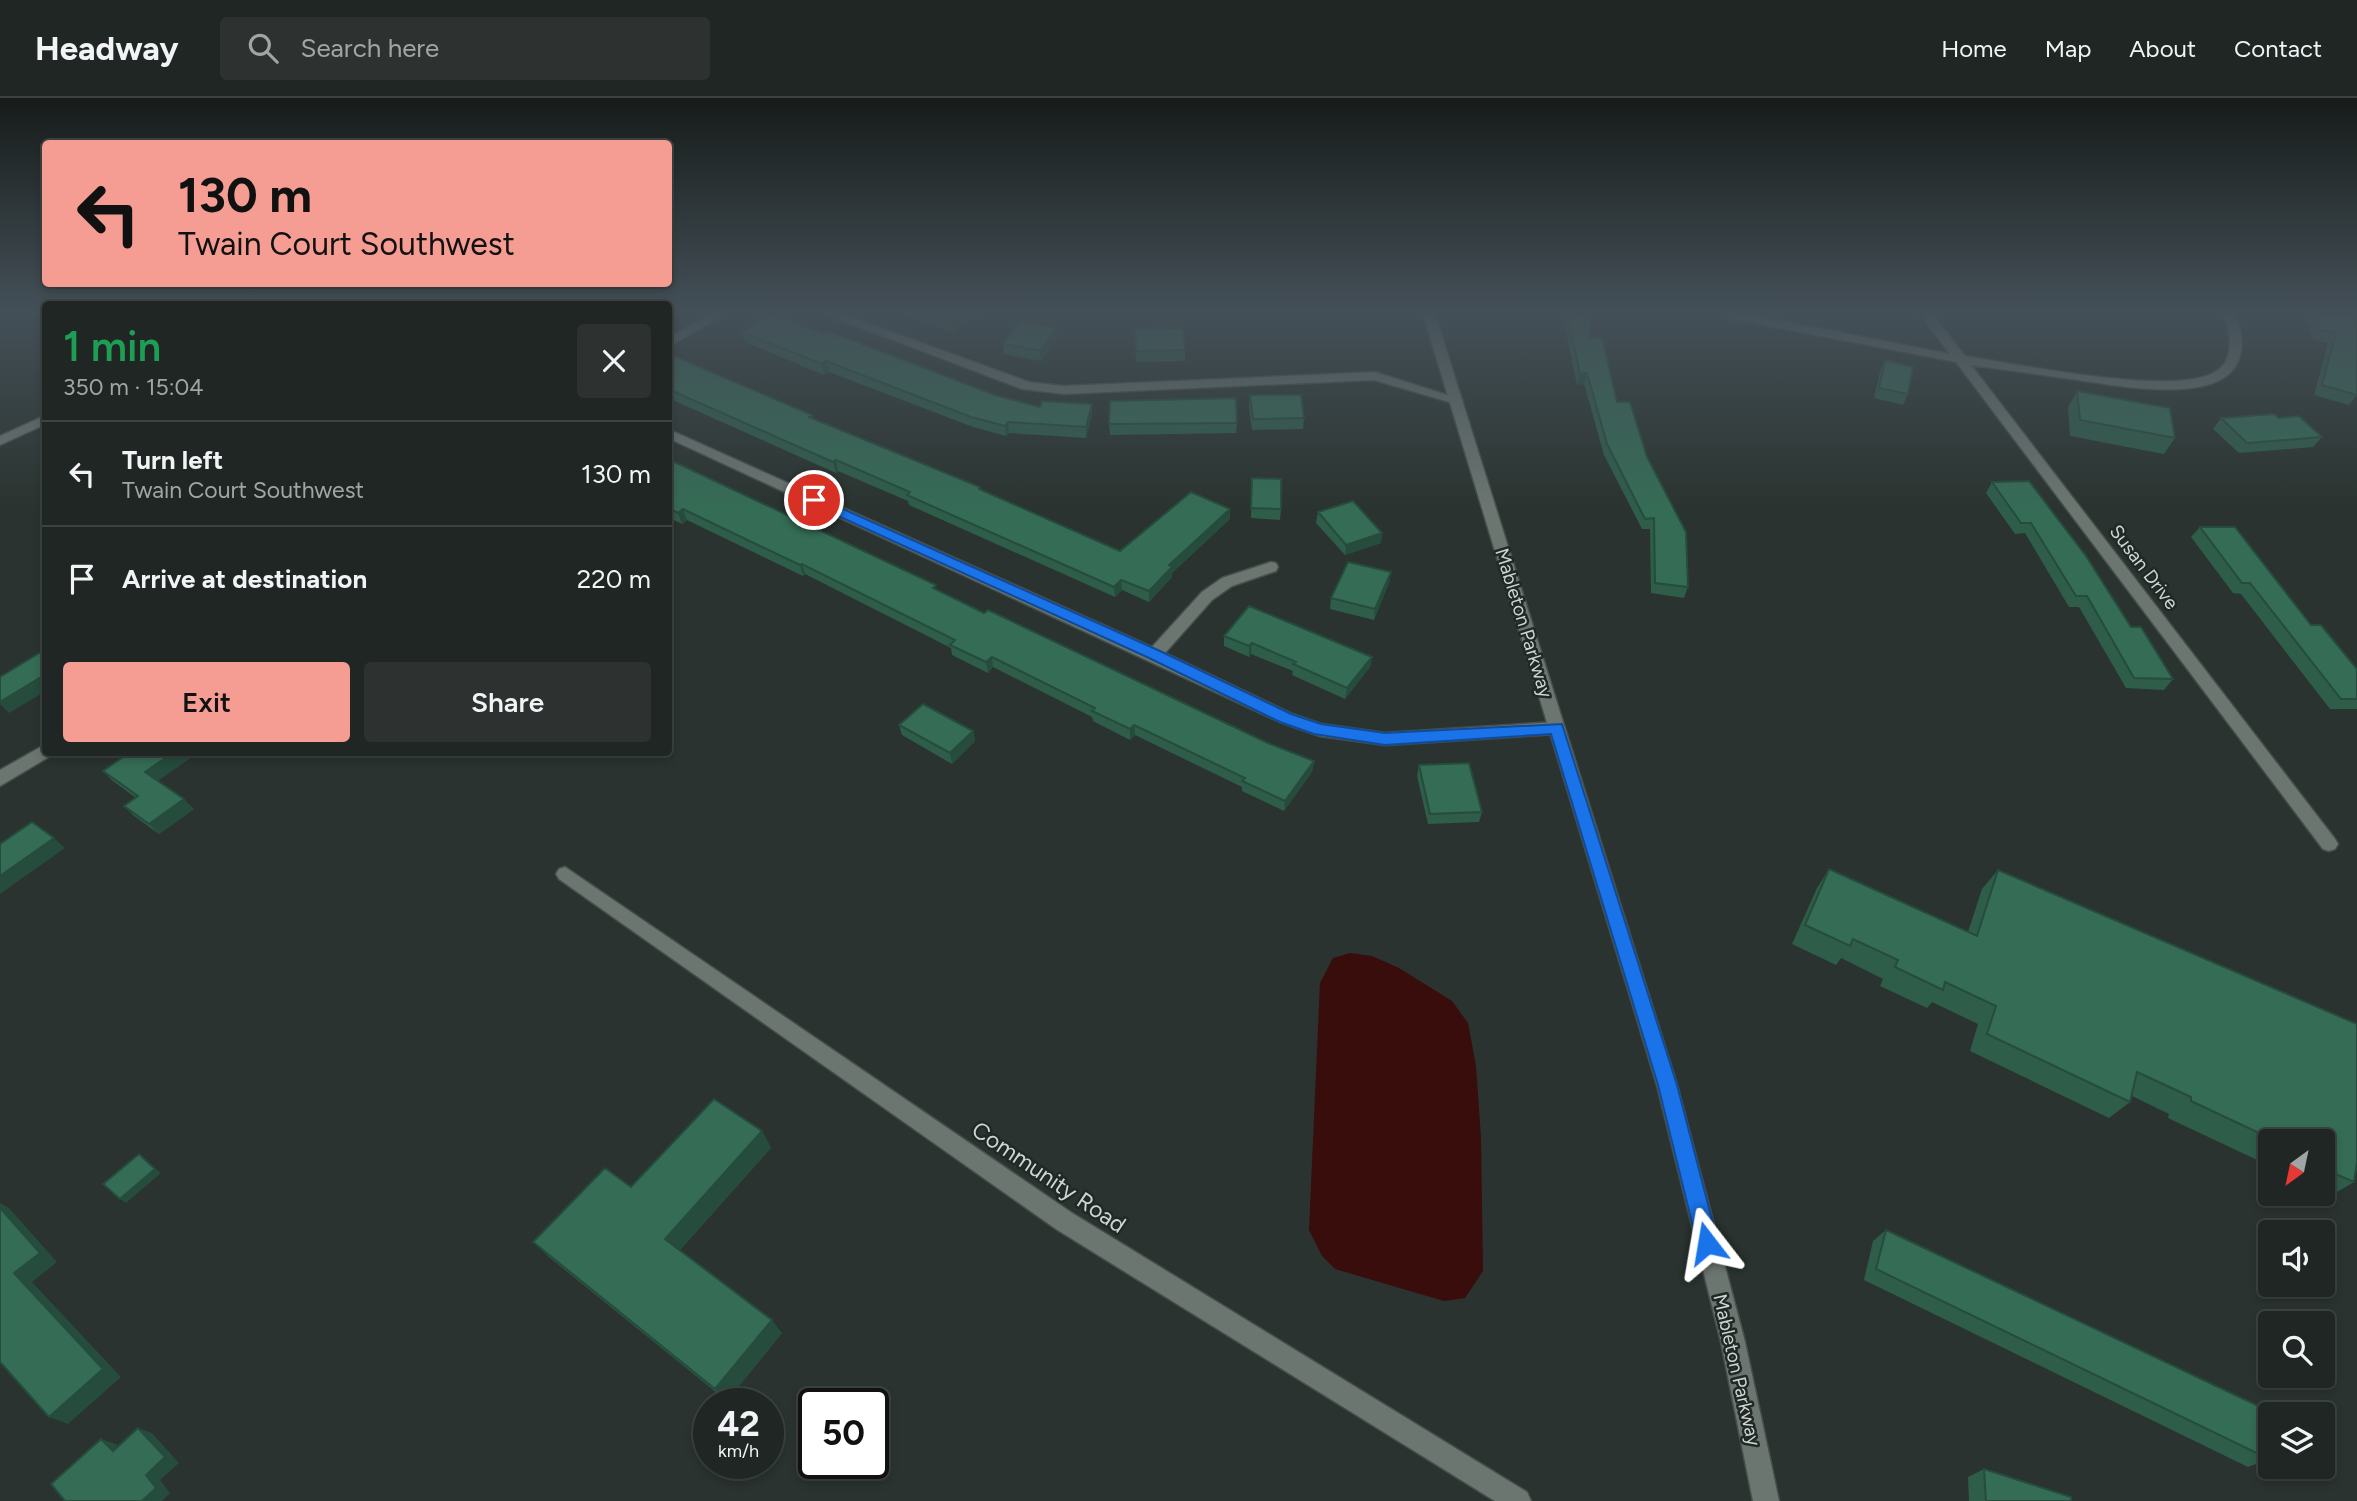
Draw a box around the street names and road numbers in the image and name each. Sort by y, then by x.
street label: Susan Drive [2105,520,2183,614]
street label: Mableton Parkway [1490,545,1558,701]
street label: Community Road [967,1115,1131,1239]
street label: Mableton Parkway [1708,1292,1766,1448]

